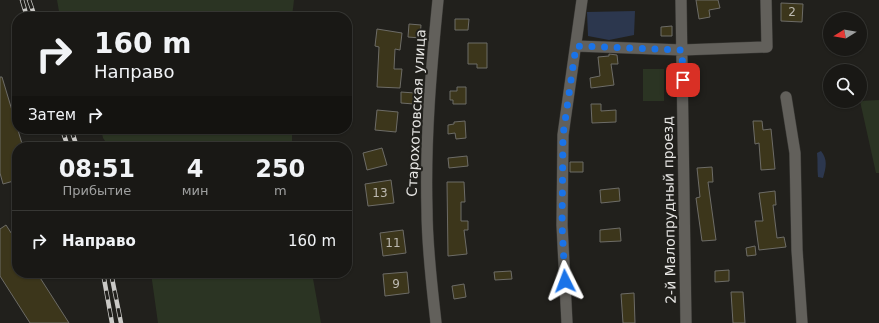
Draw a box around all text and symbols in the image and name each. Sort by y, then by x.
house number: 2 [788,5,796,19]
north arrow [823,12,867,56]
map controls [823,12,867,108]
text: 160 m [94,27,191,60]
icon: right [28,28,80,80]
street label: Старохотовская улица [404,29,428,197]
text: Направо [94,61,174,82]
pin [666,63,700,97]
button: search [823,64,867,108]
icon: arrive [672,69,694,91]
icon: right [84,104,106,126]
text: Затем [28,106,76,124]
street label: 2-й Малопрудный проезд [659,116,679,304]
text: 08:51 [59,155,135,183]
text: 4 [187,155,203,183]
text: 250 [255,155,305,183]
text: Прибытие [62,183,131,198]
text: мин [182,183,209,198]
text: m [274,183,287,198]
house number: 13 [372,186,388,200]
icon: right [28,230,50,252]
text: Направо [62,232,136,250]
text: 160 m [288,232,336,250]
house number: 11 [385,236,401,250]
position arrow [544,260,586,302]
house number: 9 [392,277,400,291]

